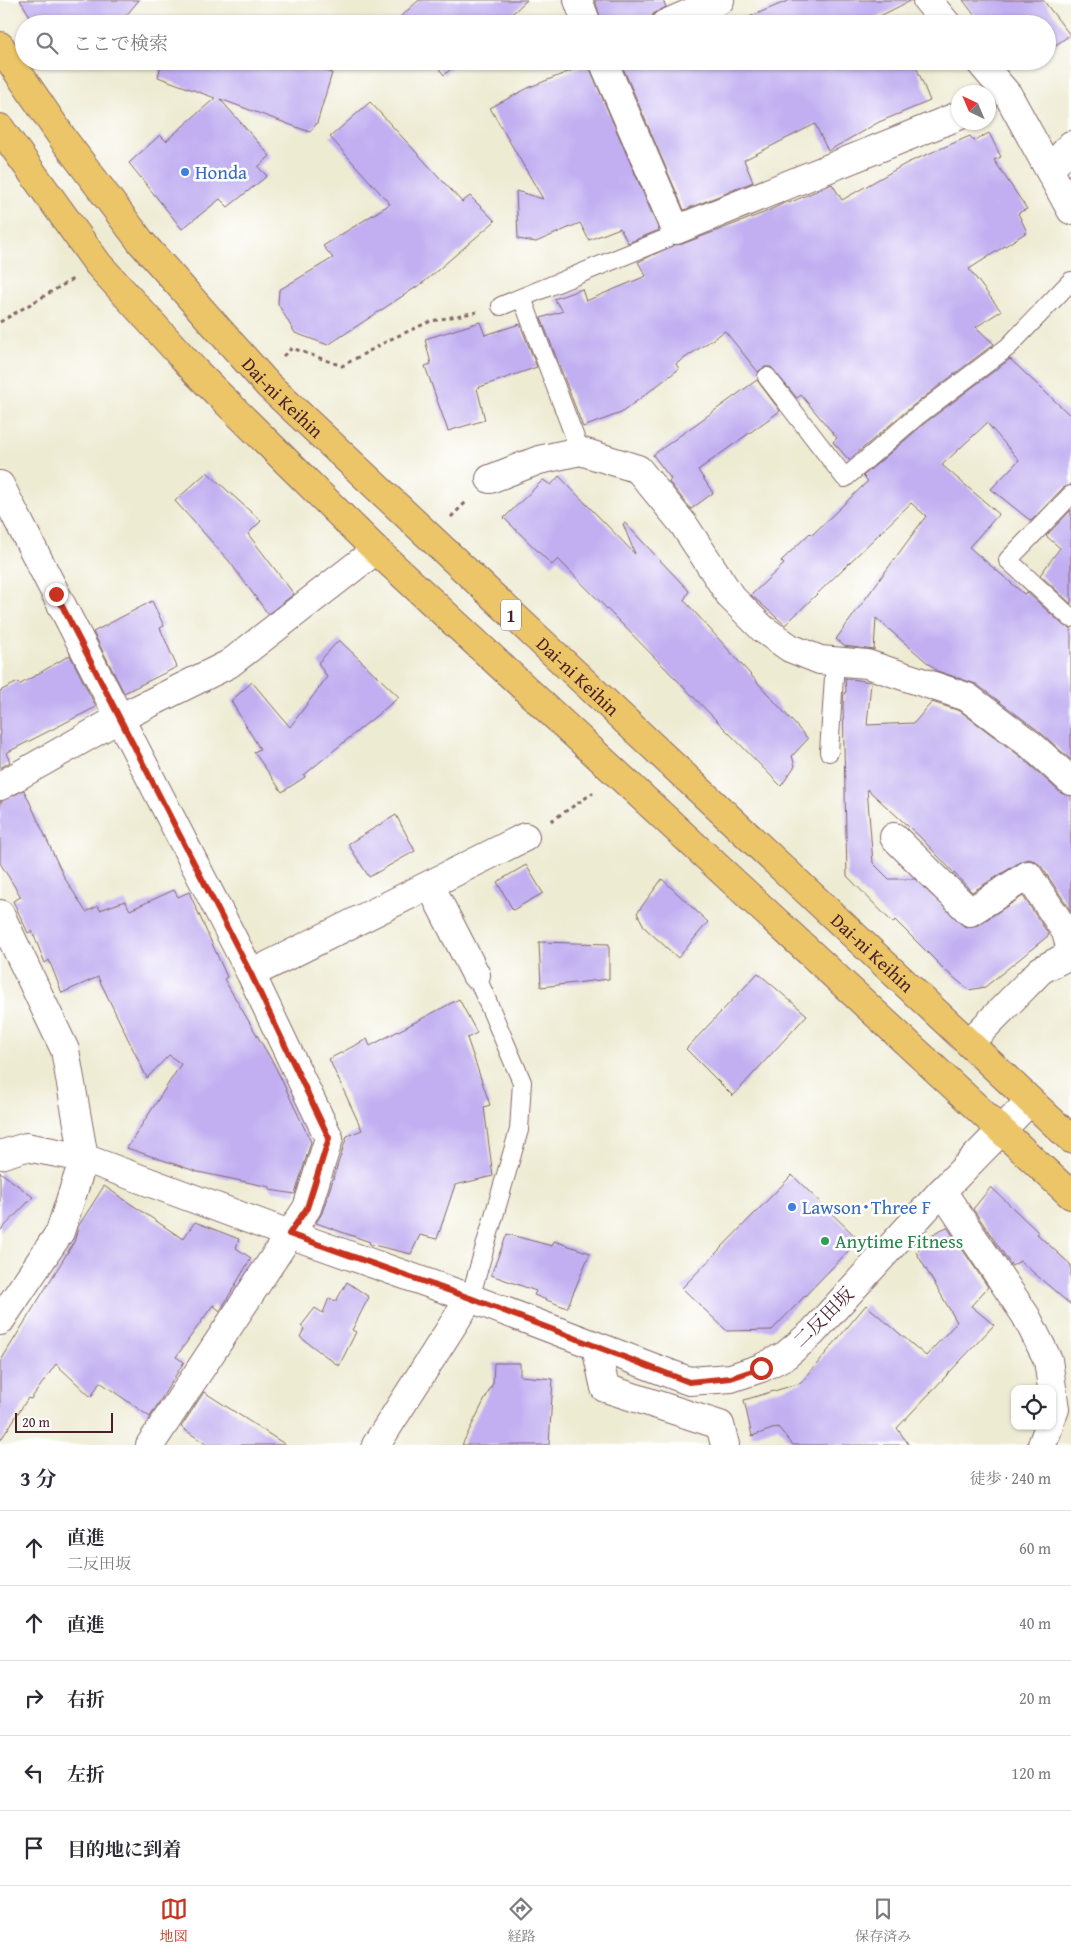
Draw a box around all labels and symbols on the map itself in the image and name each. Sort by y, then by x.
north arrow [951,85,996,130]
place label: Honda [195,158,247,186]
marker: Honda [179,166,191,178]
street label: Dai-ni Keihin [235,351,330,444]
route end [45,583,68,606]
road number: 1 [501,600,521,630]
street label: Dai-ni Keihin [530,630,626,722]
street label: Dai-ni Keihin [825,907,921,999]
place label: Lawson･Three F [802,1193,931,1221]
marker: Lawson･Three F [786,1201,798,1213]
place label: Anytime Fitness [835,1227,963,1255]
marker: Anytime Fitness [819,1235,831,1247]
street label: 二反田坂 [786,1280,860,1354]
route start [750,1357,773,1380]
scale bar [15,1410,112,1433]

